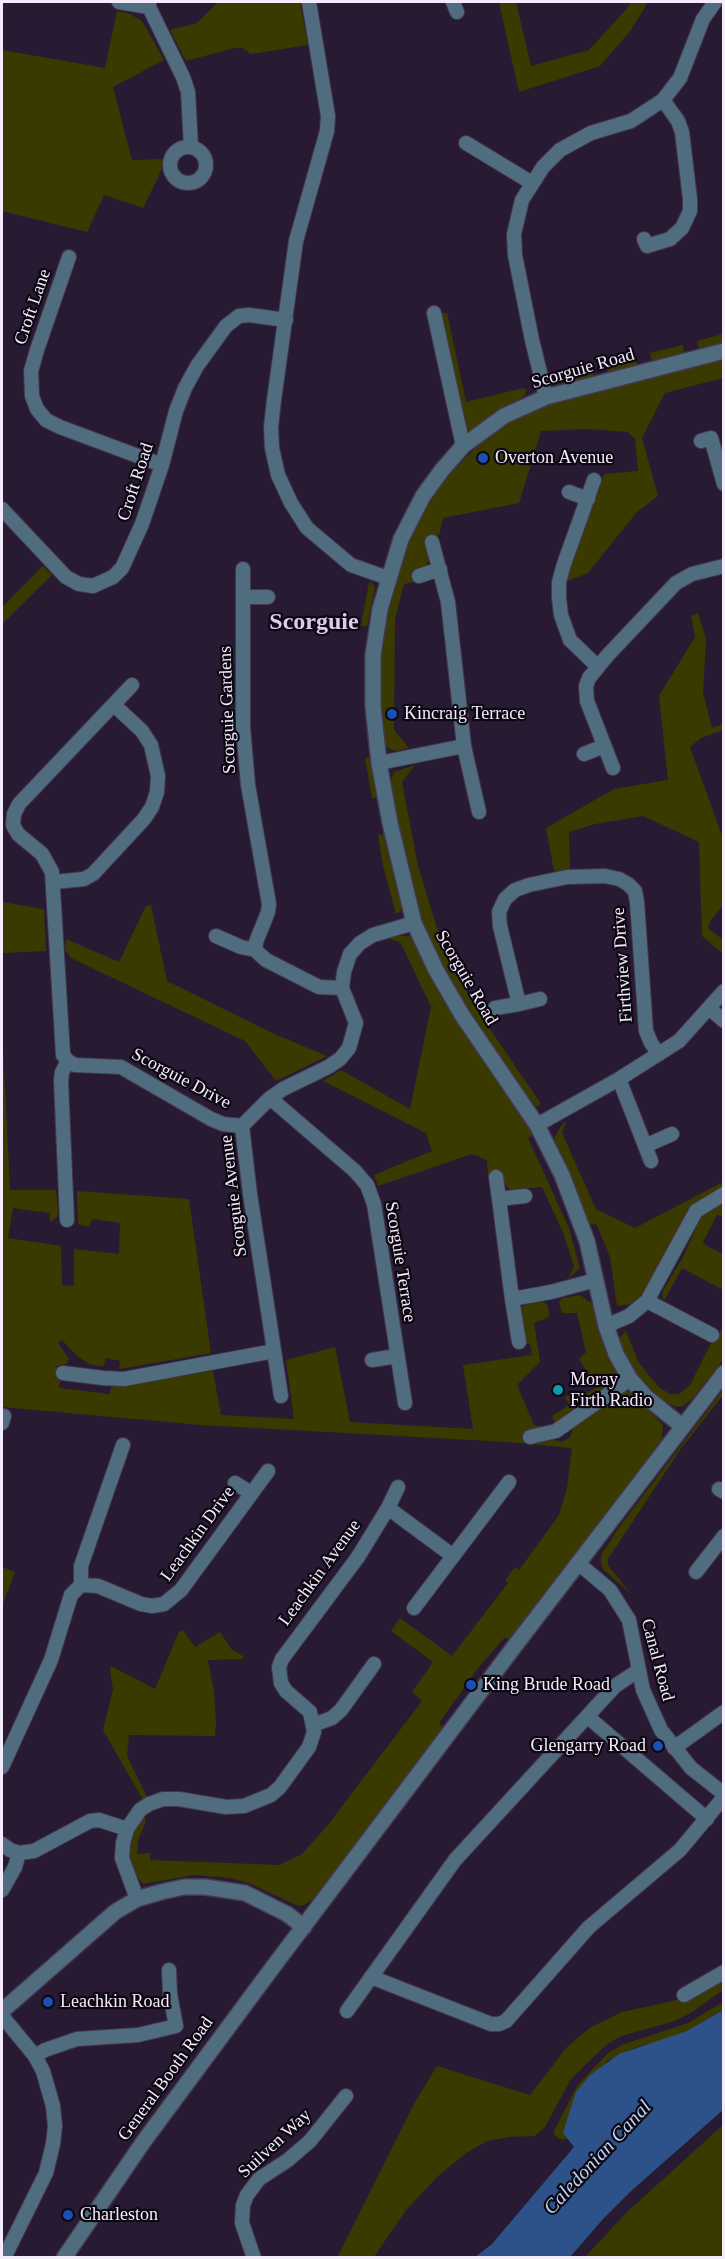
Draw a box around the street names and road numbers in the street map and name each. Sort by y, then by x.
street label: Croft Lane [10,266,56,348]
street label: Scorguie Road [529,344,637,394]
street label: Croft Road [113,440,159,524]
street label: Scorguie Gardens [215,646,241,774]
street label: Firthview Drive [608,907,638,1023]
street label: Scorguie Road [430,927,502,1029]
street label: Scorguie Drive [128,1044,234,1114]
street label: Scorguie Avenue [216,1134,252,1258]
street label: Scorguie Terrace [380,1200,420,1324]
street label: Leachkin Drive [156,1482,240,1586]
street label: Leachkin Avenue [274,1516,366,1630]
street label: Canal Road [636,1616,678,1704]
street label: General Booth Road [114,2013,218,2145]
street label: Suilven Way [234,2105,316,2183]

